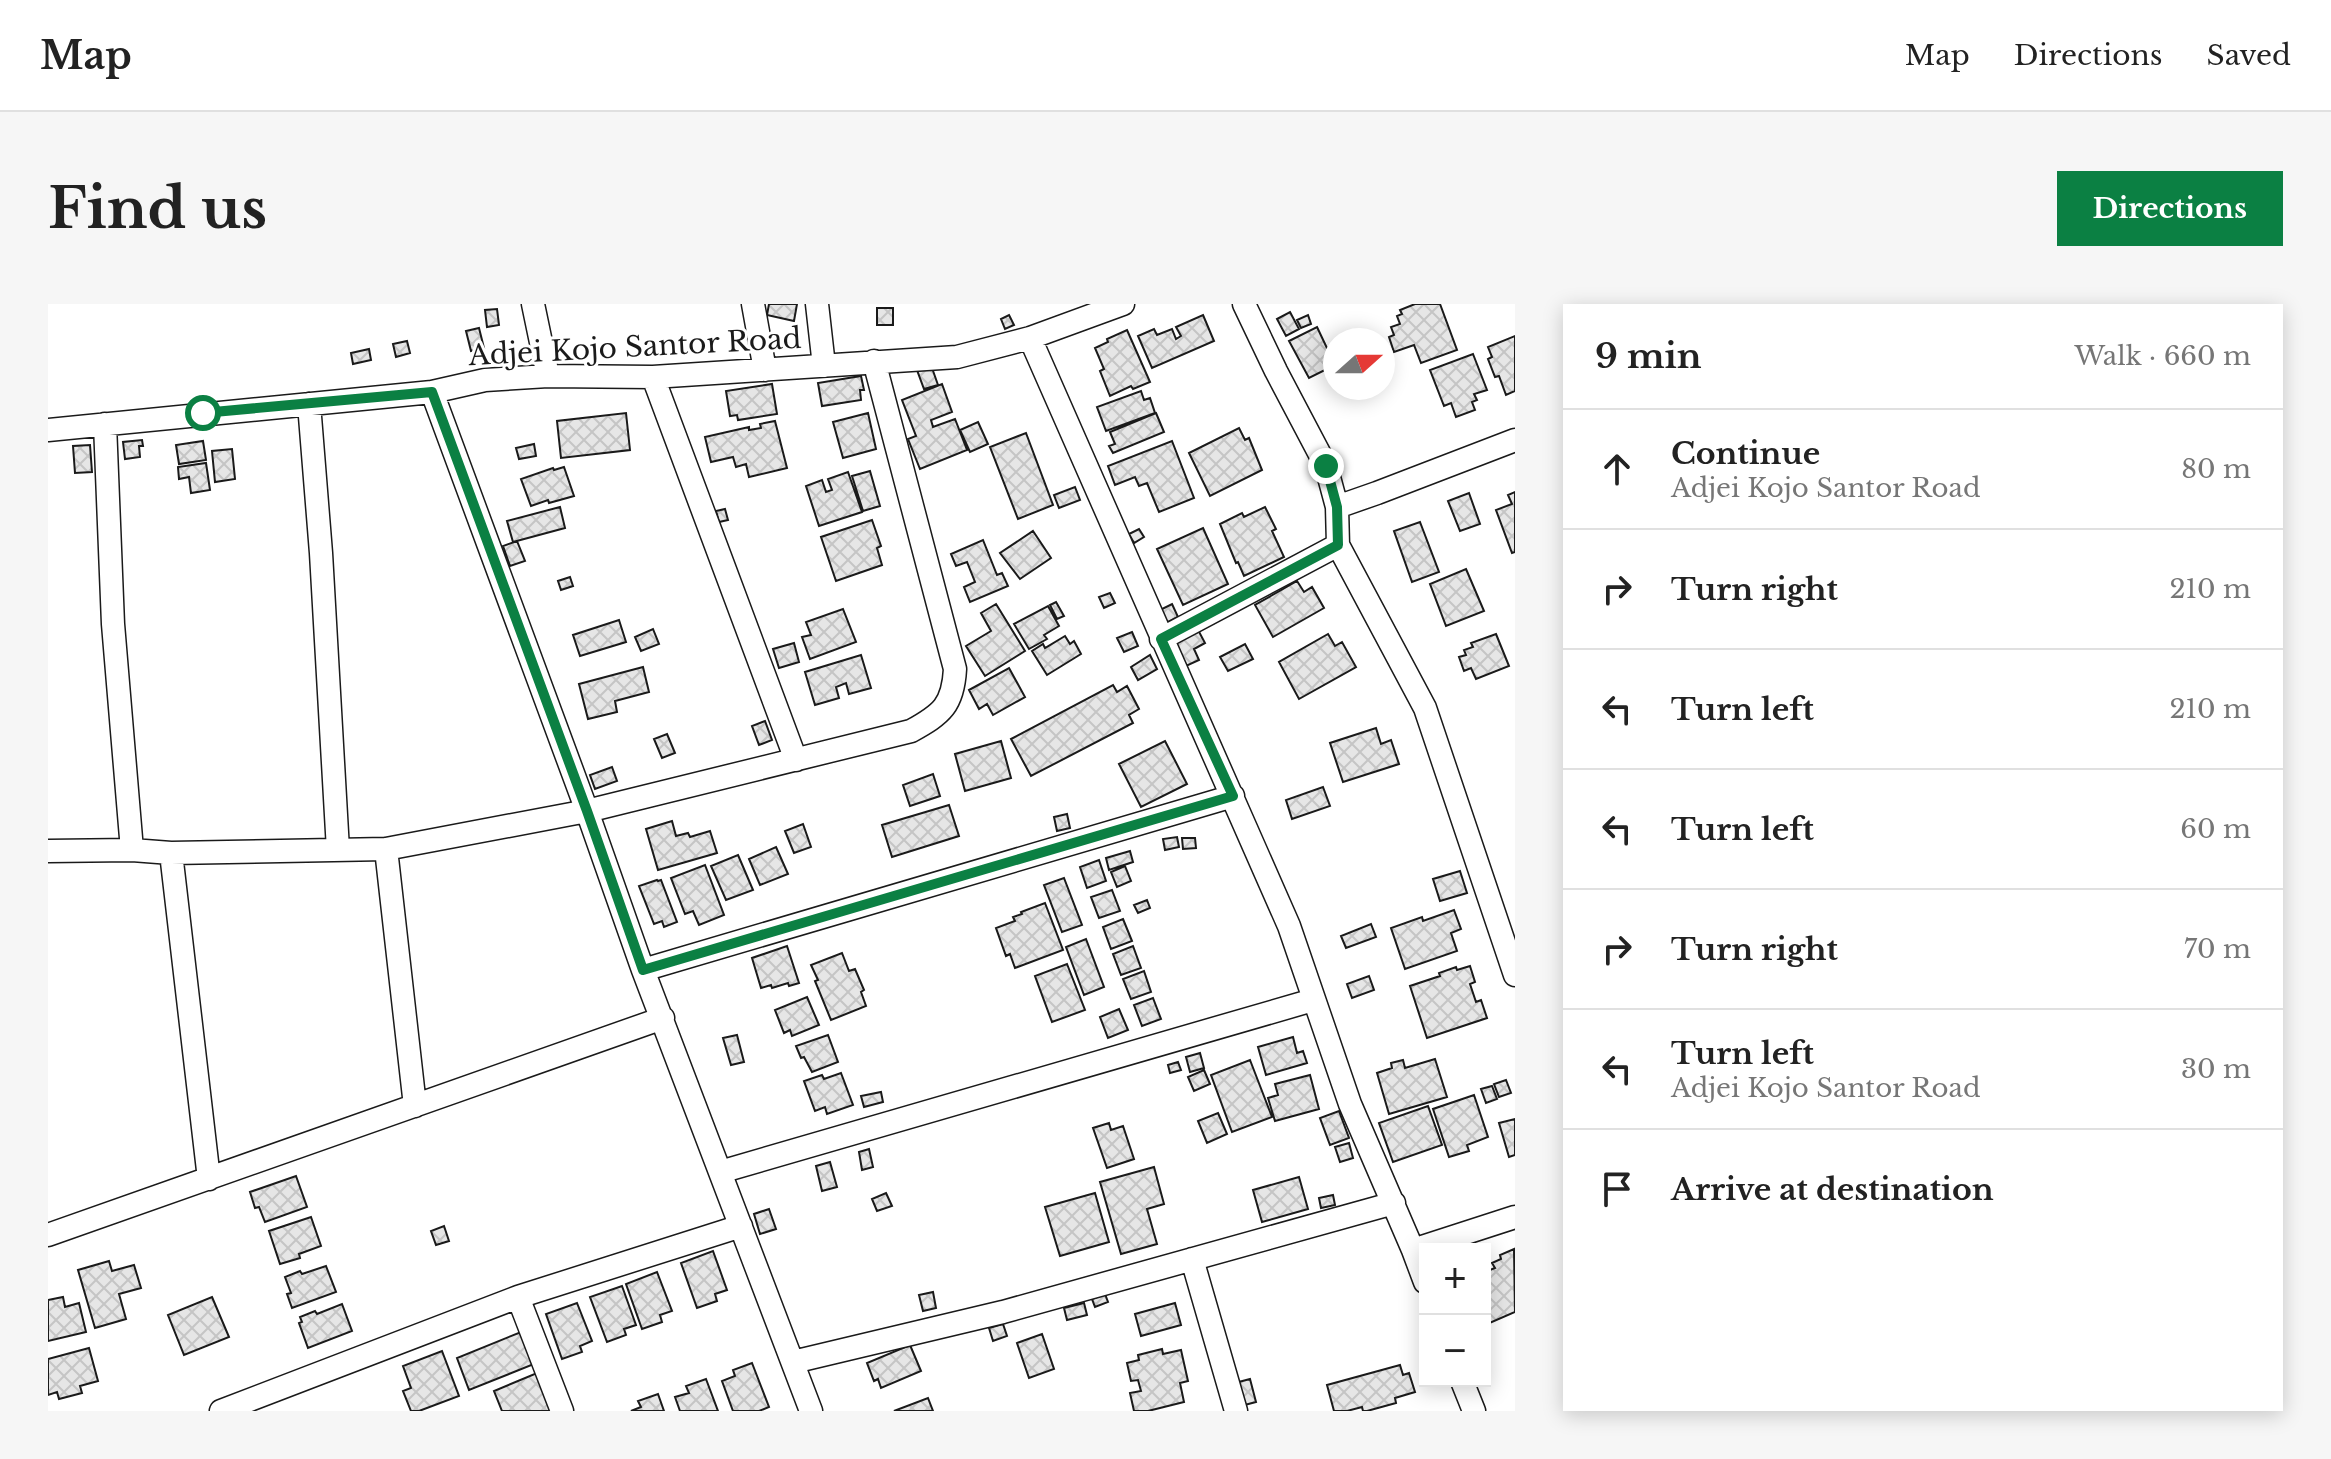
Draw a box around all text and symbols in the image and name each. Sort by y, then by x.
text: Map [40,32,132,79]
text: Map [1905,38,1970,73]
text: Directions [2014,38,2163,73]
text: Saved [2207,38,2291,73]
button: Directions [2057,171,2283,246]
text: Find us [48,174,267,243]
street label: Adjei Kojo Santor Road [467,321,802,373]
north arrow [1323,328,1395,400]
text: 9 min [1595,335,1702,377]
text: Walk · 660 m [2075,340,2251,372]
route start [185,395,221,431]
text: Continue [1671,435,1820,472]
icon: ahead [1595,447,1639,491]
route end [1308,448,1344,484]
text: 80 m [2181,453,2251,485]
text: Adjei Kojo Santor Road [1671,472,1981,504]
icon: right [1595,567,1639,611]
text: Turn right [1671,571,1838,608]
text: 210 m [2169,573,2251,605]
icon: left [1595,687,1639,731]
text: Turn left [1671,691,1814,728]
text: 210 m [2169,693,2251,725]
icon: left [1595,807,1639,851]
text: Turn left [1671,811,1814,848]
text: 60 m [2180,813,2251,845]
icon: right [1595,927,1639,971]
text: Turn right [1671,931,1838,968]
text: 70 m [2184,933,2251,965]
text: Turn left [1671,1035,1814,1072]
icon: left [1595,1047,1639,1091]
text: 30 m [2181,1053,2251,1085]
text: Adjei Kojo Santor Road [1671,1072,1981,1104]
icon: arrive [1595,1167,1639,1211]
text: Arrive at destination [1671,1171,1994,1208]
map controls [1419,1243,1491,1387]
button: + [1419,1243,1491,1315]
button: − [1419,1315,1491,1387]

